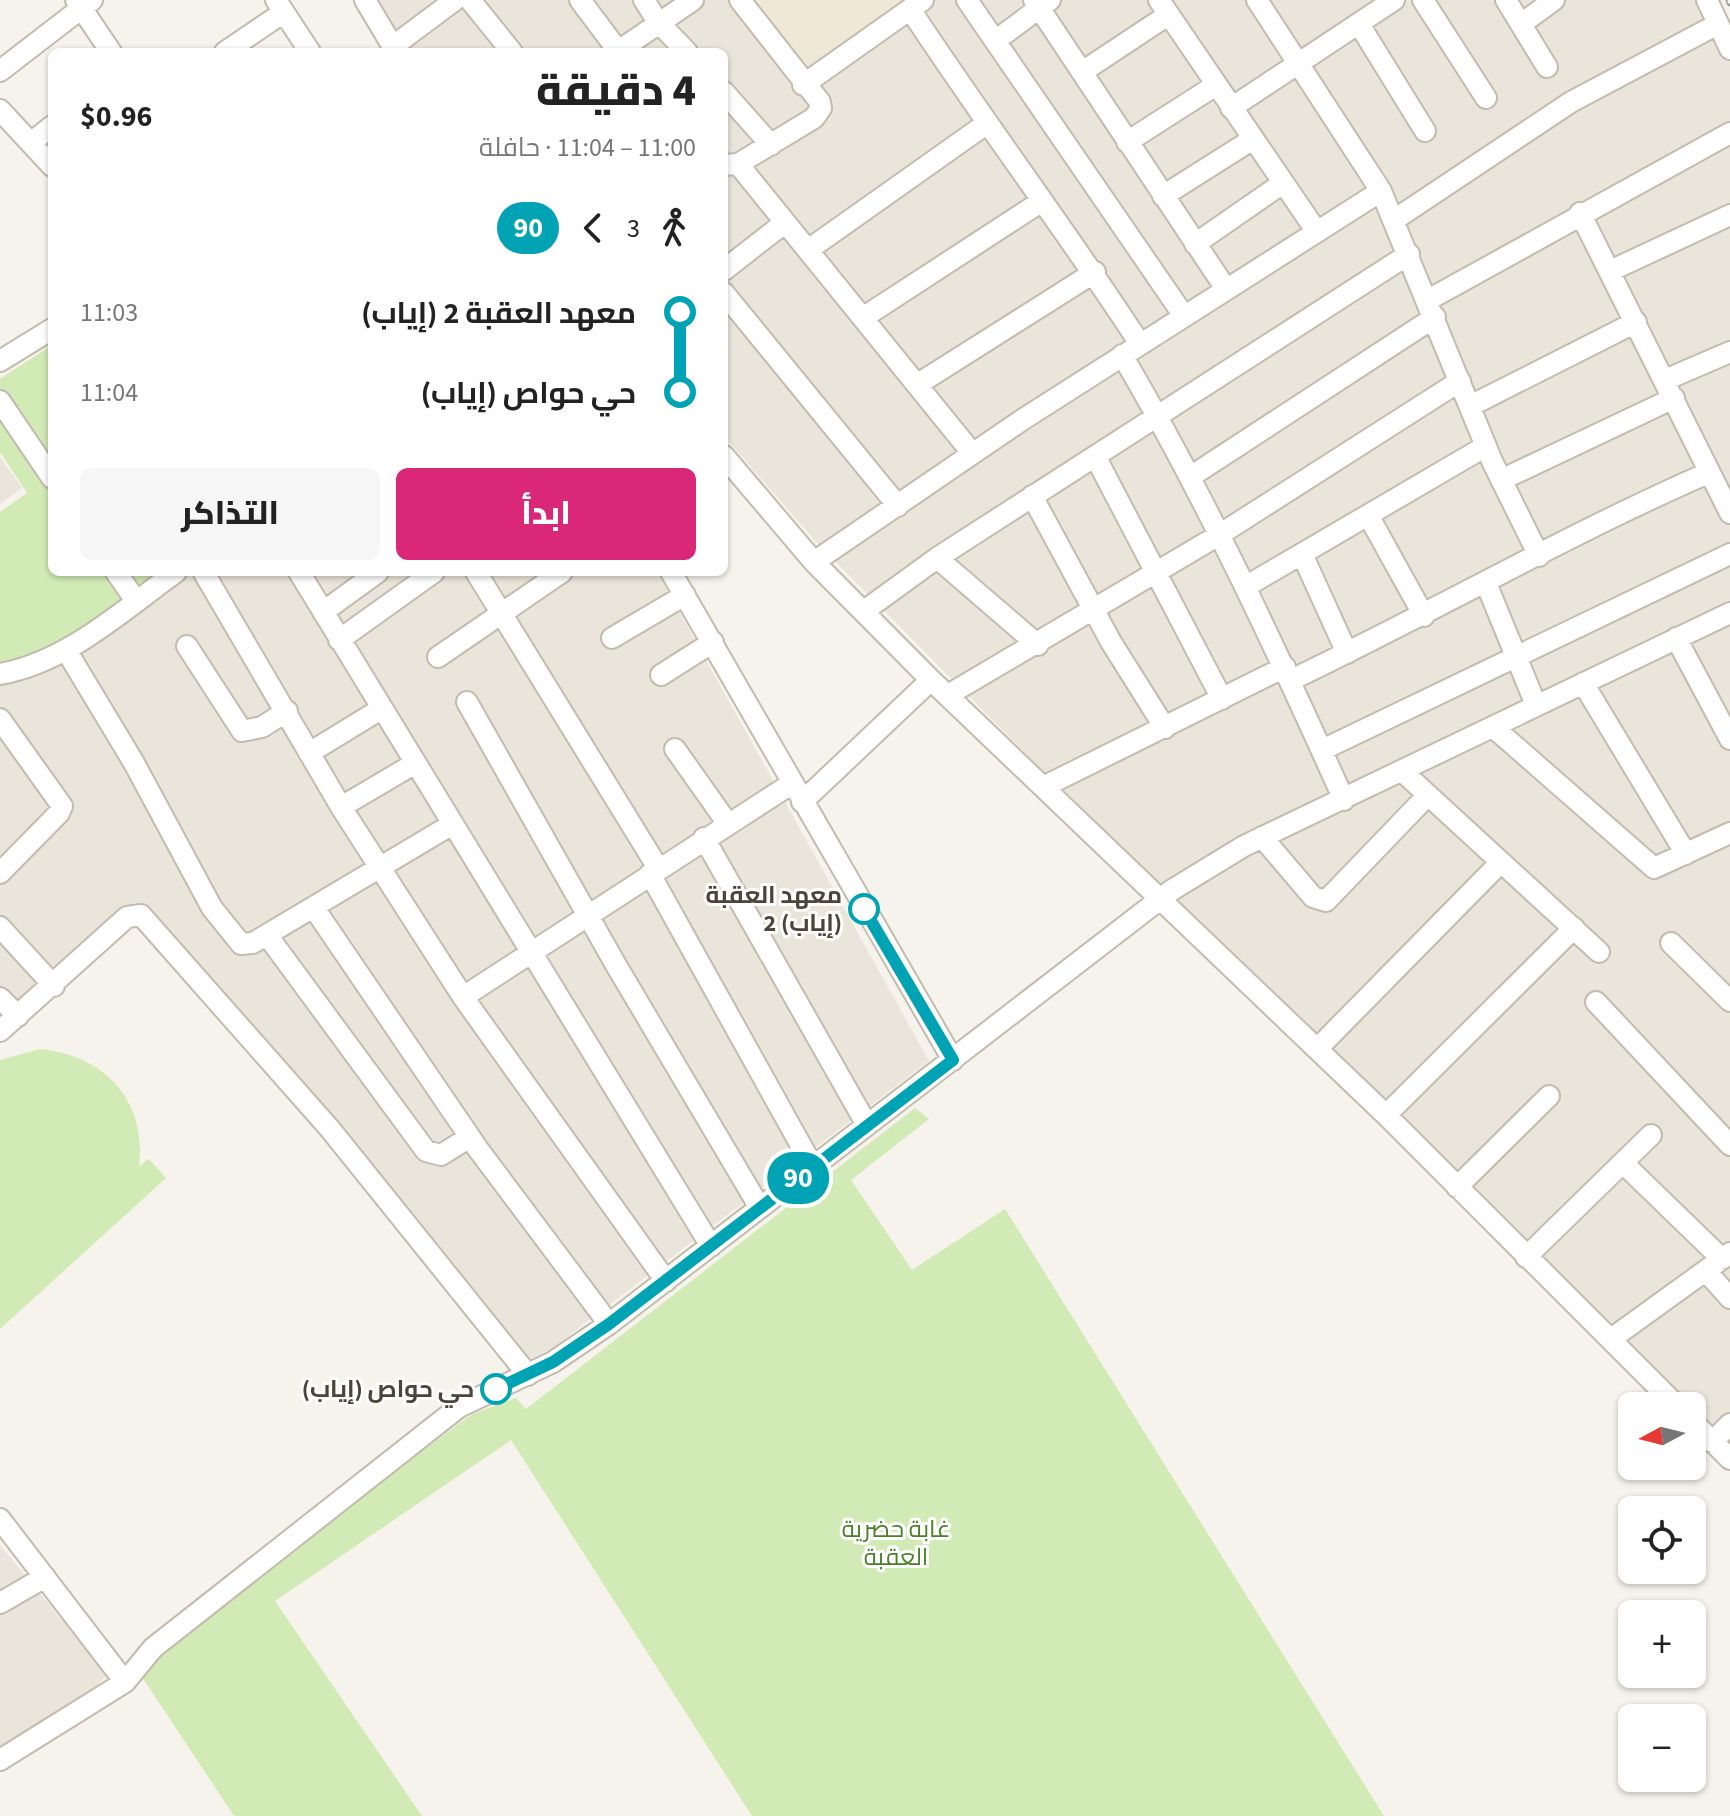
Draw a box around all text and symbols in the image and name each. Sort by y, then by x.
text: 4 دقيقة [536,60,696,123]
text: $0.96 [80,95,152,138]
text: 11:00 – 11:04 · حافلة [479,129,696,166]
icon: back [571,206,615,250]
icon: walk [652,206,696,250]
text: 90 [513,208,543,248]
text: 3 [627,210,640,247]
text: معهد العقبة 2 (إياب) [361,292,636,335]
text: 11:03 [80,294,138,331]
text: حي حواص (إياب) [421,372,636,415]
text: 11:04 [80,374,138,411]
button: التذاكر [80,468,380,560]
button: ابدأ [396,468,696,560]
place label: معهد العقبة 2 (إياب) [705,878,842,941]
marker: معهد العقبة 2 (إياب) [849,894,879,924]
line badge: 90 [762,1152,834,1204]
text: 90 [783,1158,813,1198]
place label: حي حواص (إياب) [302,1372,474,1408]
marker: حي حواص (إياب) [481,1374,511,1404]
north arrow [1618,1392,1706,1480]
map controls [1618,1392,1706,1792]
button: locate [1618,1496,1706,1584]
park label: غابة حضرية العقبة [842,1512,950,1575]
button: + [1618,1600,1706,1688]
button: − [1618,1704,1706,1792]

